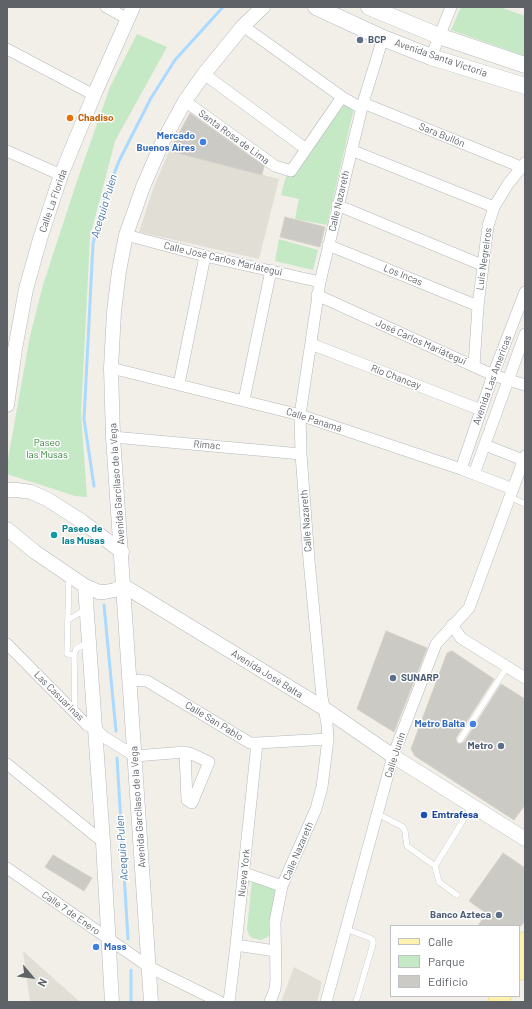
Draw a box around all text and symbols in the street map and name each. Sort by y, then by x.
place label: BCP [368,34,386,46]
marker: BCP [355,35,365,45]
street label: Avenida Santa Victoria [393,37,489,79]
street label: Santa Rosa de Lima [196,107,272,167]
place label: Chadiso [78,112,114,124]
marker: Chadiso [65,113,75,123]
street label: Sara Bullón [417,120,467,150]
place label: Mercado Buenos Aires [137,130,195,154]
marker: Mercado Buenos Aires [198,137,208,147]
street label: Calle La Florida [37,168,69,234]
street label: Calle Nazareth [326,169,352,233]
water label: Acequia Pulen [88,173,120,239]
street label: Luis Negreiros [474,227,494,291]
street label: Calle José Carlos Mariátegui [163,240,283,278]
street label: Los Incas [382,262,424,288]
street label: José Carlos Mariátegui [374,317,468,367]
street label: Avenida Las Americas [470,333,514,427]
street label: Río Chancay [369,362,423,392]
street label: Calle Panamá [285,405,343,435]
street label: Avenida Garcilaso de la Vega [107,423,127,545]
park label: Paseo las Musas [26,437,68,460]
street label: Rímac [193,438,221,452]
street label: Calle Nazareth [298,489,314,553]
place label: Paseo de las Musas [62,523,105,546]
marker: Paseo de las Musas [49,530,59,540]
street label: Avenida José Balta [229,647,305,701]
street label: Las Casuarinas [32,669,86,723]
place label: SUNARP [401,672,439,684]
marker: SUNARP [388,673,398,683]
street label: Calle San Pablo [183,699,245,743]
place label: Metro Balta [414,718,465,730]
marker: Metro Balta [468,719,478,729]
street label: Calle Junín [382,731,408,779]
place label: Metro [467,740,493,752]
marker: Metro [496,741,506,751]
street label: Avenida Garcilaso de la Vega [128,746,148,868]
place label: Emtrafesa [432,809,478,821]
marker: Emtrafesa [419,810,429,820]
water label: Acequia Pulen [113,815,131,881]
street label: Calle Nazareth [280,820,316,882]
street label: Nueva York [236,848,252,898]
street label: Calle 7 de Enero [40,888,102,938]
place label: Banco Azteca [430,909,491,921]
marker: Banco Azteca [494,910,504,920]
legend [390,925,520,997]
text: Calle [428,934,453,948]
place label: Mass [104,941,126,953]
marker: Mass [91,942,101,952]
text: Parque [428,954,465,968]
north arrow [12,957,52,997]
text: Edificio [428,974,468,988]
text: N [36,977,50,989]

